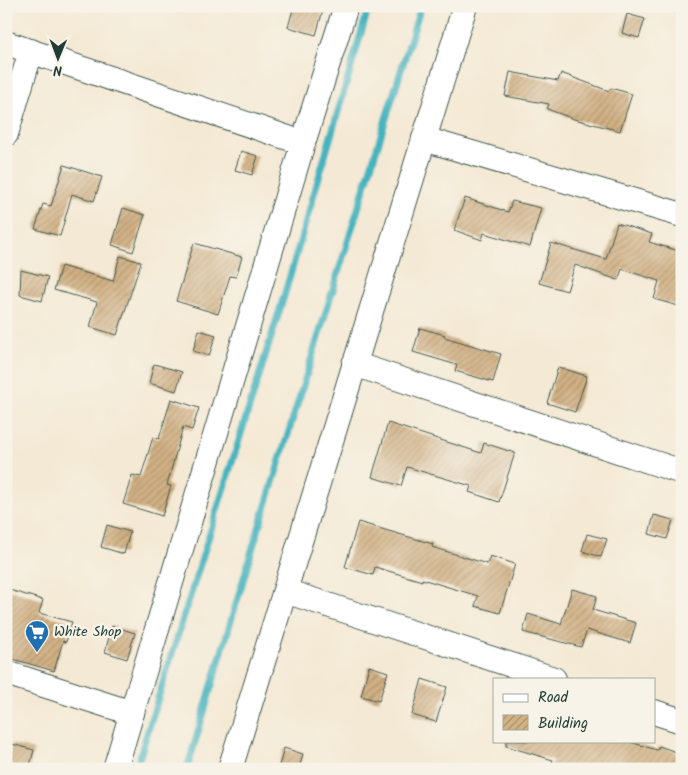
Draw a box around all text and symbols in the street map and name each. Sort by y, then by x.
north arrow [32,32,82,82]
text: N [53,59,62,81]
supermarket icon: White Shop [24,619,50,653]
place label: White Shop [54,621,121,643]
legend [493,678,656,742]
text: Road [538,686,569,710]
text: Building [538,712,588,736]

